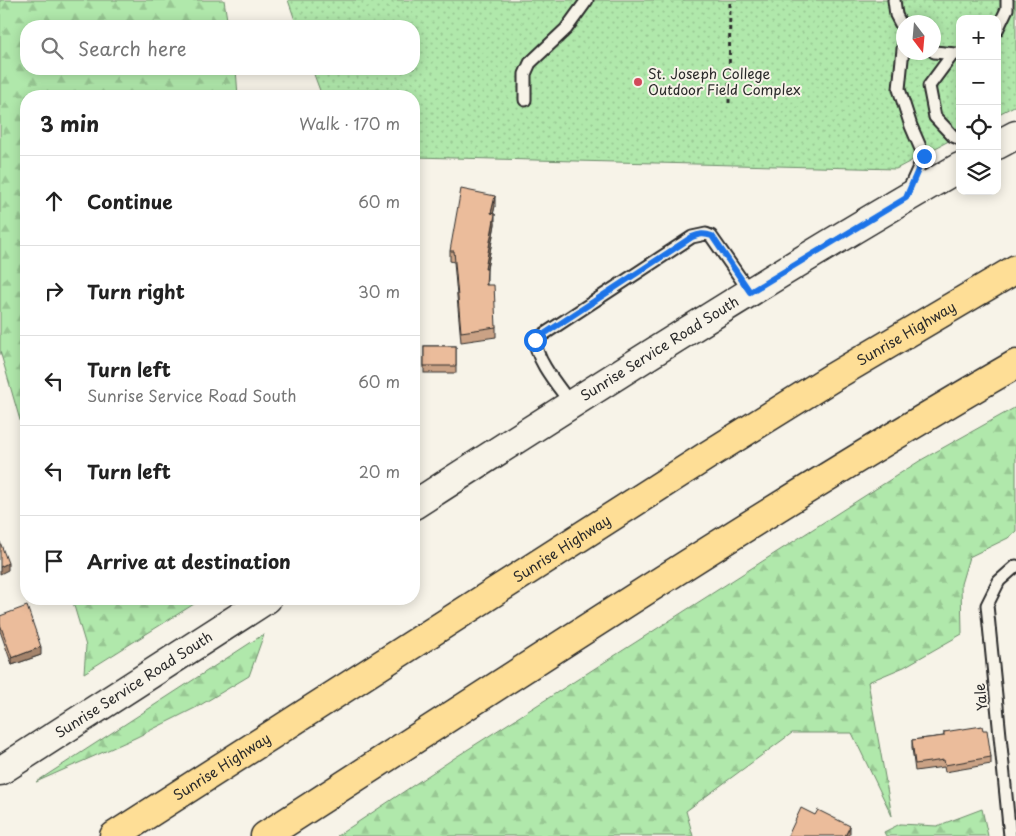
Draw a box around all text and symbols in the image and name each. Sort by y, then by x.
north arrow [896,15,941,60]
map controls [956,15,1001,195]
button: + [956,15,1001,60]
search box [20,20,420,75]
icon: search [38,34,66,62]
text: Search here [78,34,187,62]
button: − [956,60,1001,105]
place label: St. Joseph College Outdoor Field Complex [648,63,801,100]
marker: St. Joseph College Outdoor Field Complex [632,76,644,88]
button: locate [956,105,1001,150]
text: 3 min [40,107,99,139]
text: Walk · 170 m [299,111,400,135]
route end [913,145,936,168]
button: layers [956,150,1001,195]
icon: ahead [40,187,68,215]
text: Continue [87,187,173,215]
text: 60 m [358,189,400,213]
icon: right [40,277,68,305]
text: Turn right [87,277,185,305]
text: 30 m [358,279,400,303]
street label: Sunrise Service Road South [576,291,743,406]
street label: Sunrise Highway [852,296,959,371]
route start [524,329,547,352]
text: Turn left [87,355,171,383]
icon: left [40,367,68,395]
text: 60 m [358,369,400,393]
text: Sunrise Service Road South [87,383,297,407]
icon: left [40,457,68,485]
text: Turn left [87,457,171,485]
text: 20 m [359,459,400,483]
street label: Sunrise Highway [509,509,614,587]
icon: arrive [40,547,68,575]
text: Arrive at destination [87,547,291,575]
street label: Sunrise Service Road South [51,626,216,743]
street label: Yale [969,682,992,712]
street label: Sunrise Highway [169,727,274,806]

